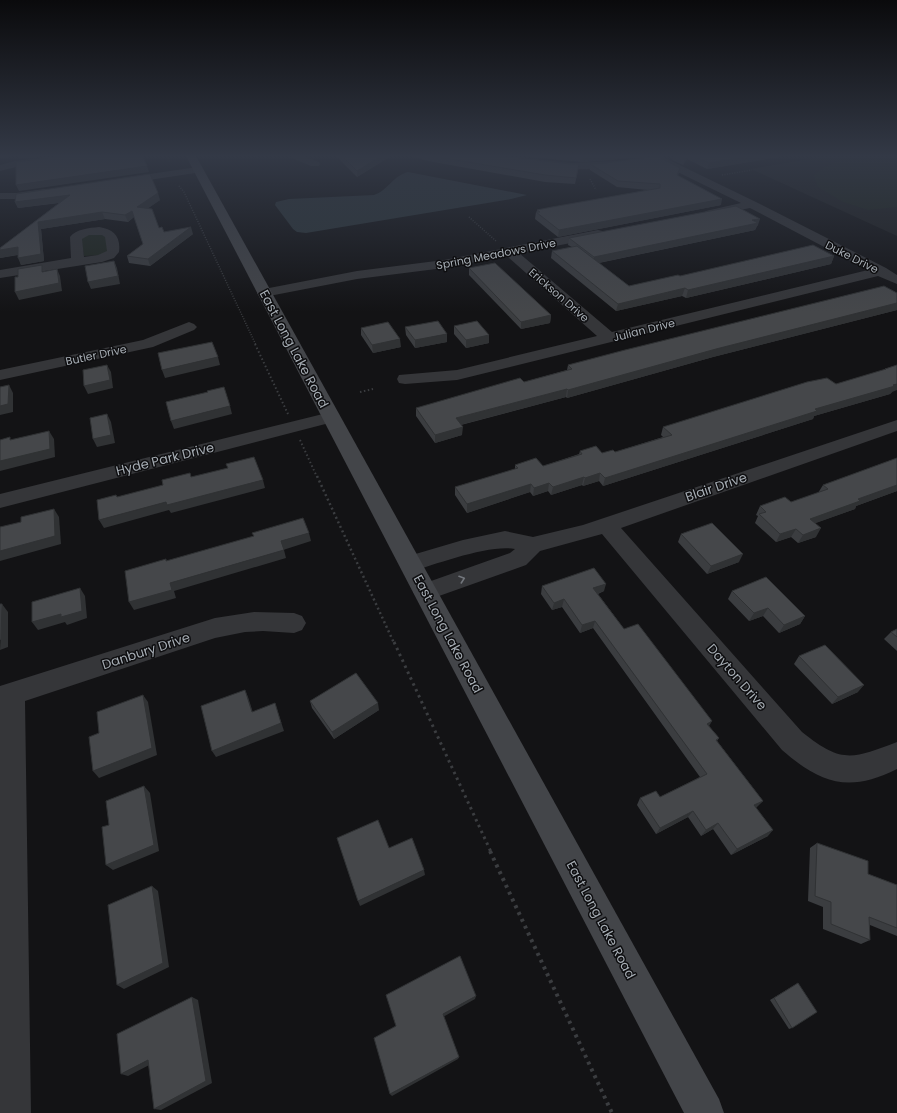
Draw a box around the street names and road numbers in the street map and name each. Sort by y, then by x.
street label: Spring Meadows Drive [435,235,557,273]
street label: Duke Drive [823,237,882,277]
street label: Erickson Drive [525,264,593,326]
street label: East Long Lake Road [255,287,333,411]
street label: Julian Drive [611,315,677,345]
street label: Butler Drive [64,341,128,369]
street label: Hyde Park Drive [114,438,216,480]
street label: Blair Drive [683,468,749,506]
street label: East Long Lake Road [409,572,487,696]
street label: Danbury Drive [99,628,193,674]
street label: Dayton Drive [703,640,771,714]
street label: East Long Lake Road [562,858,640,982]

